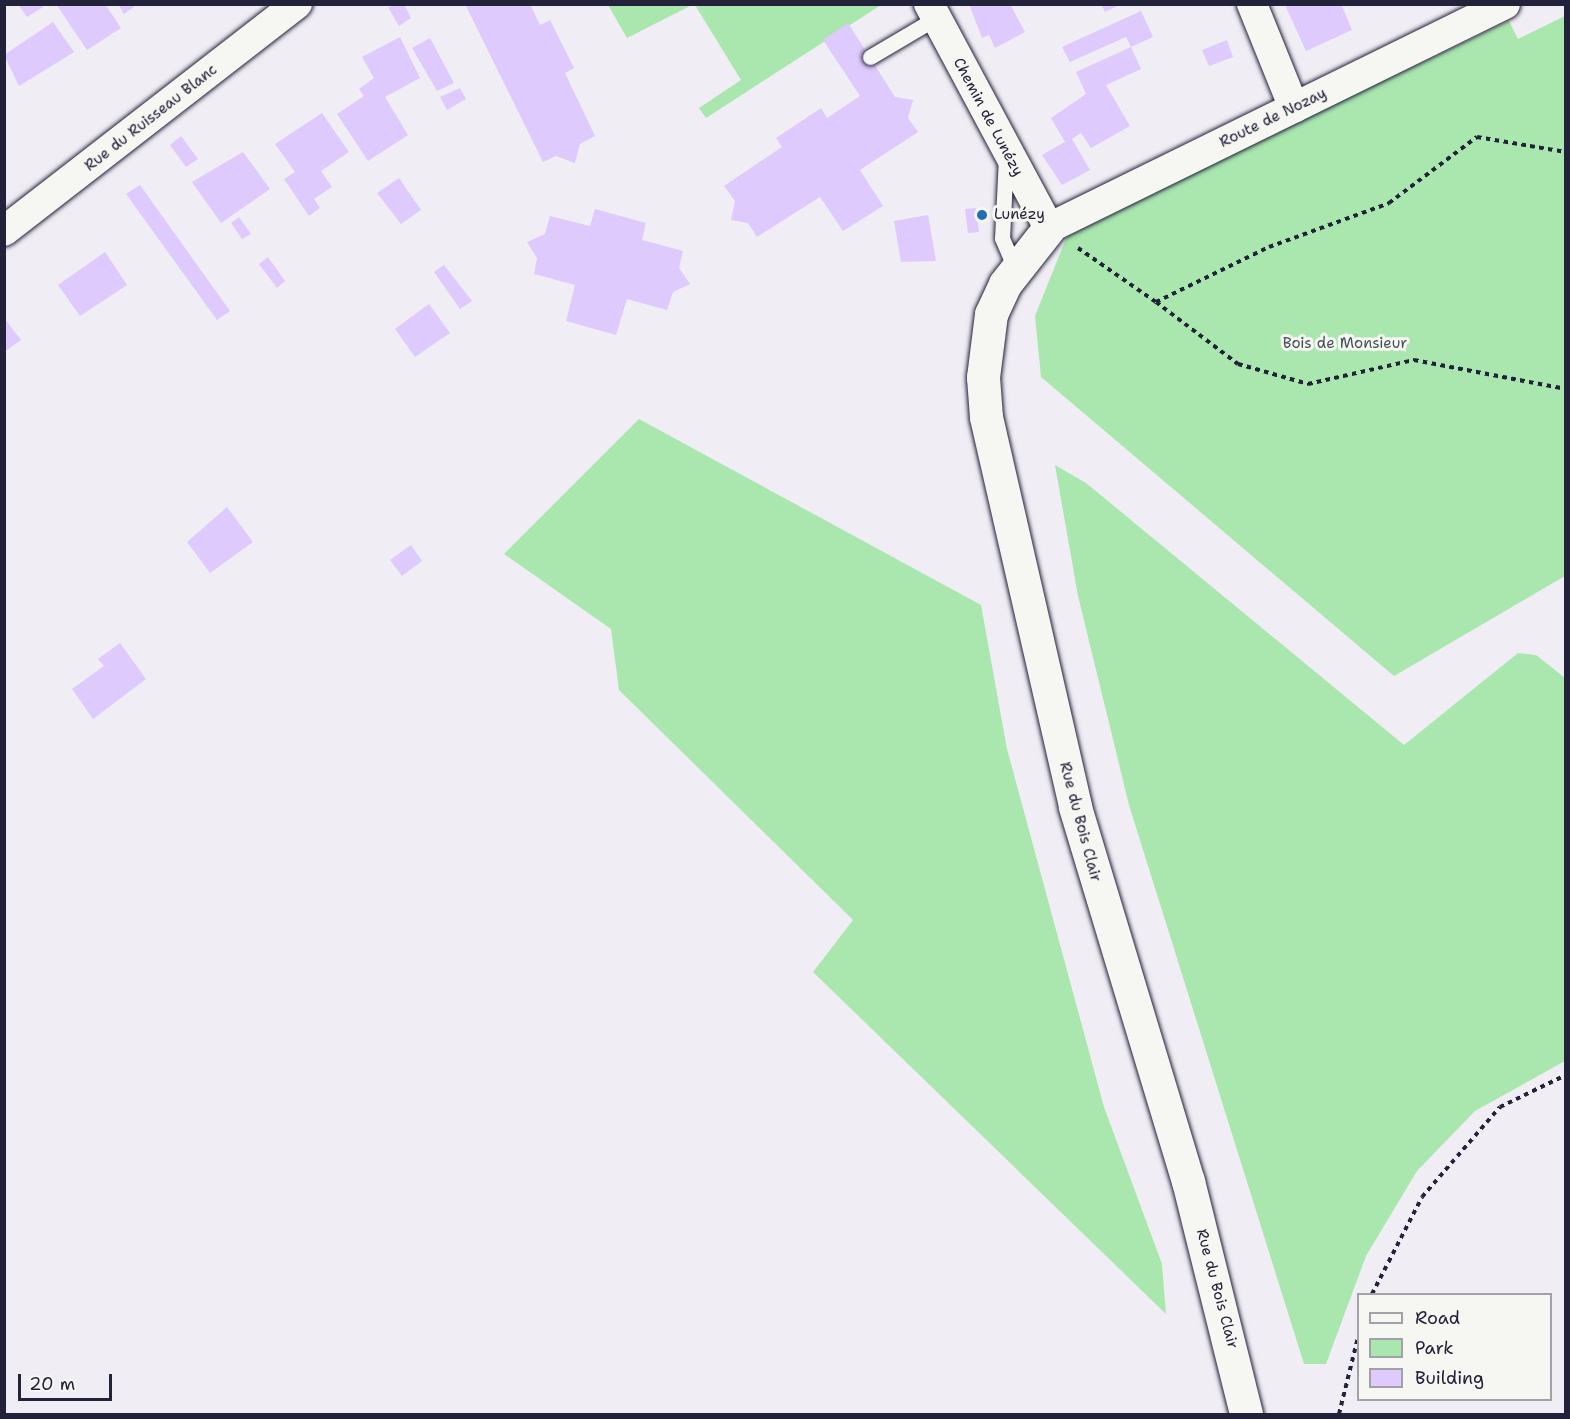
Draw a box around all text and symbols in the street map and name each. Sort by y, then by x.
street label: Chemin de Lunézy [949,55,1027,179]
street label: Rue du Ruisseau Blanc [81,61,221,175]
street label: Route de Nozay [1217,84,1329,152]
place label: Lunézy [994,206,1045,224]
marker: Lunézy [975,208,989,222]
park label: Bois de Monsieur [1283,335,1407,353]
street label: Rue du Bois Clair [1055,760,1105,884]
street label: Rue du Bois Clair [1192,1227,1242,1351]
legend [1357,1293,1552,1401]
text: Road [1415,1306,1460,1330]
text: Park [1415,1336,1454,1360]
scale bar [21,1362,116,1400]
text: Building [1415,1366,1484,1390]
text: 20 m [29,1372,75,1396]

